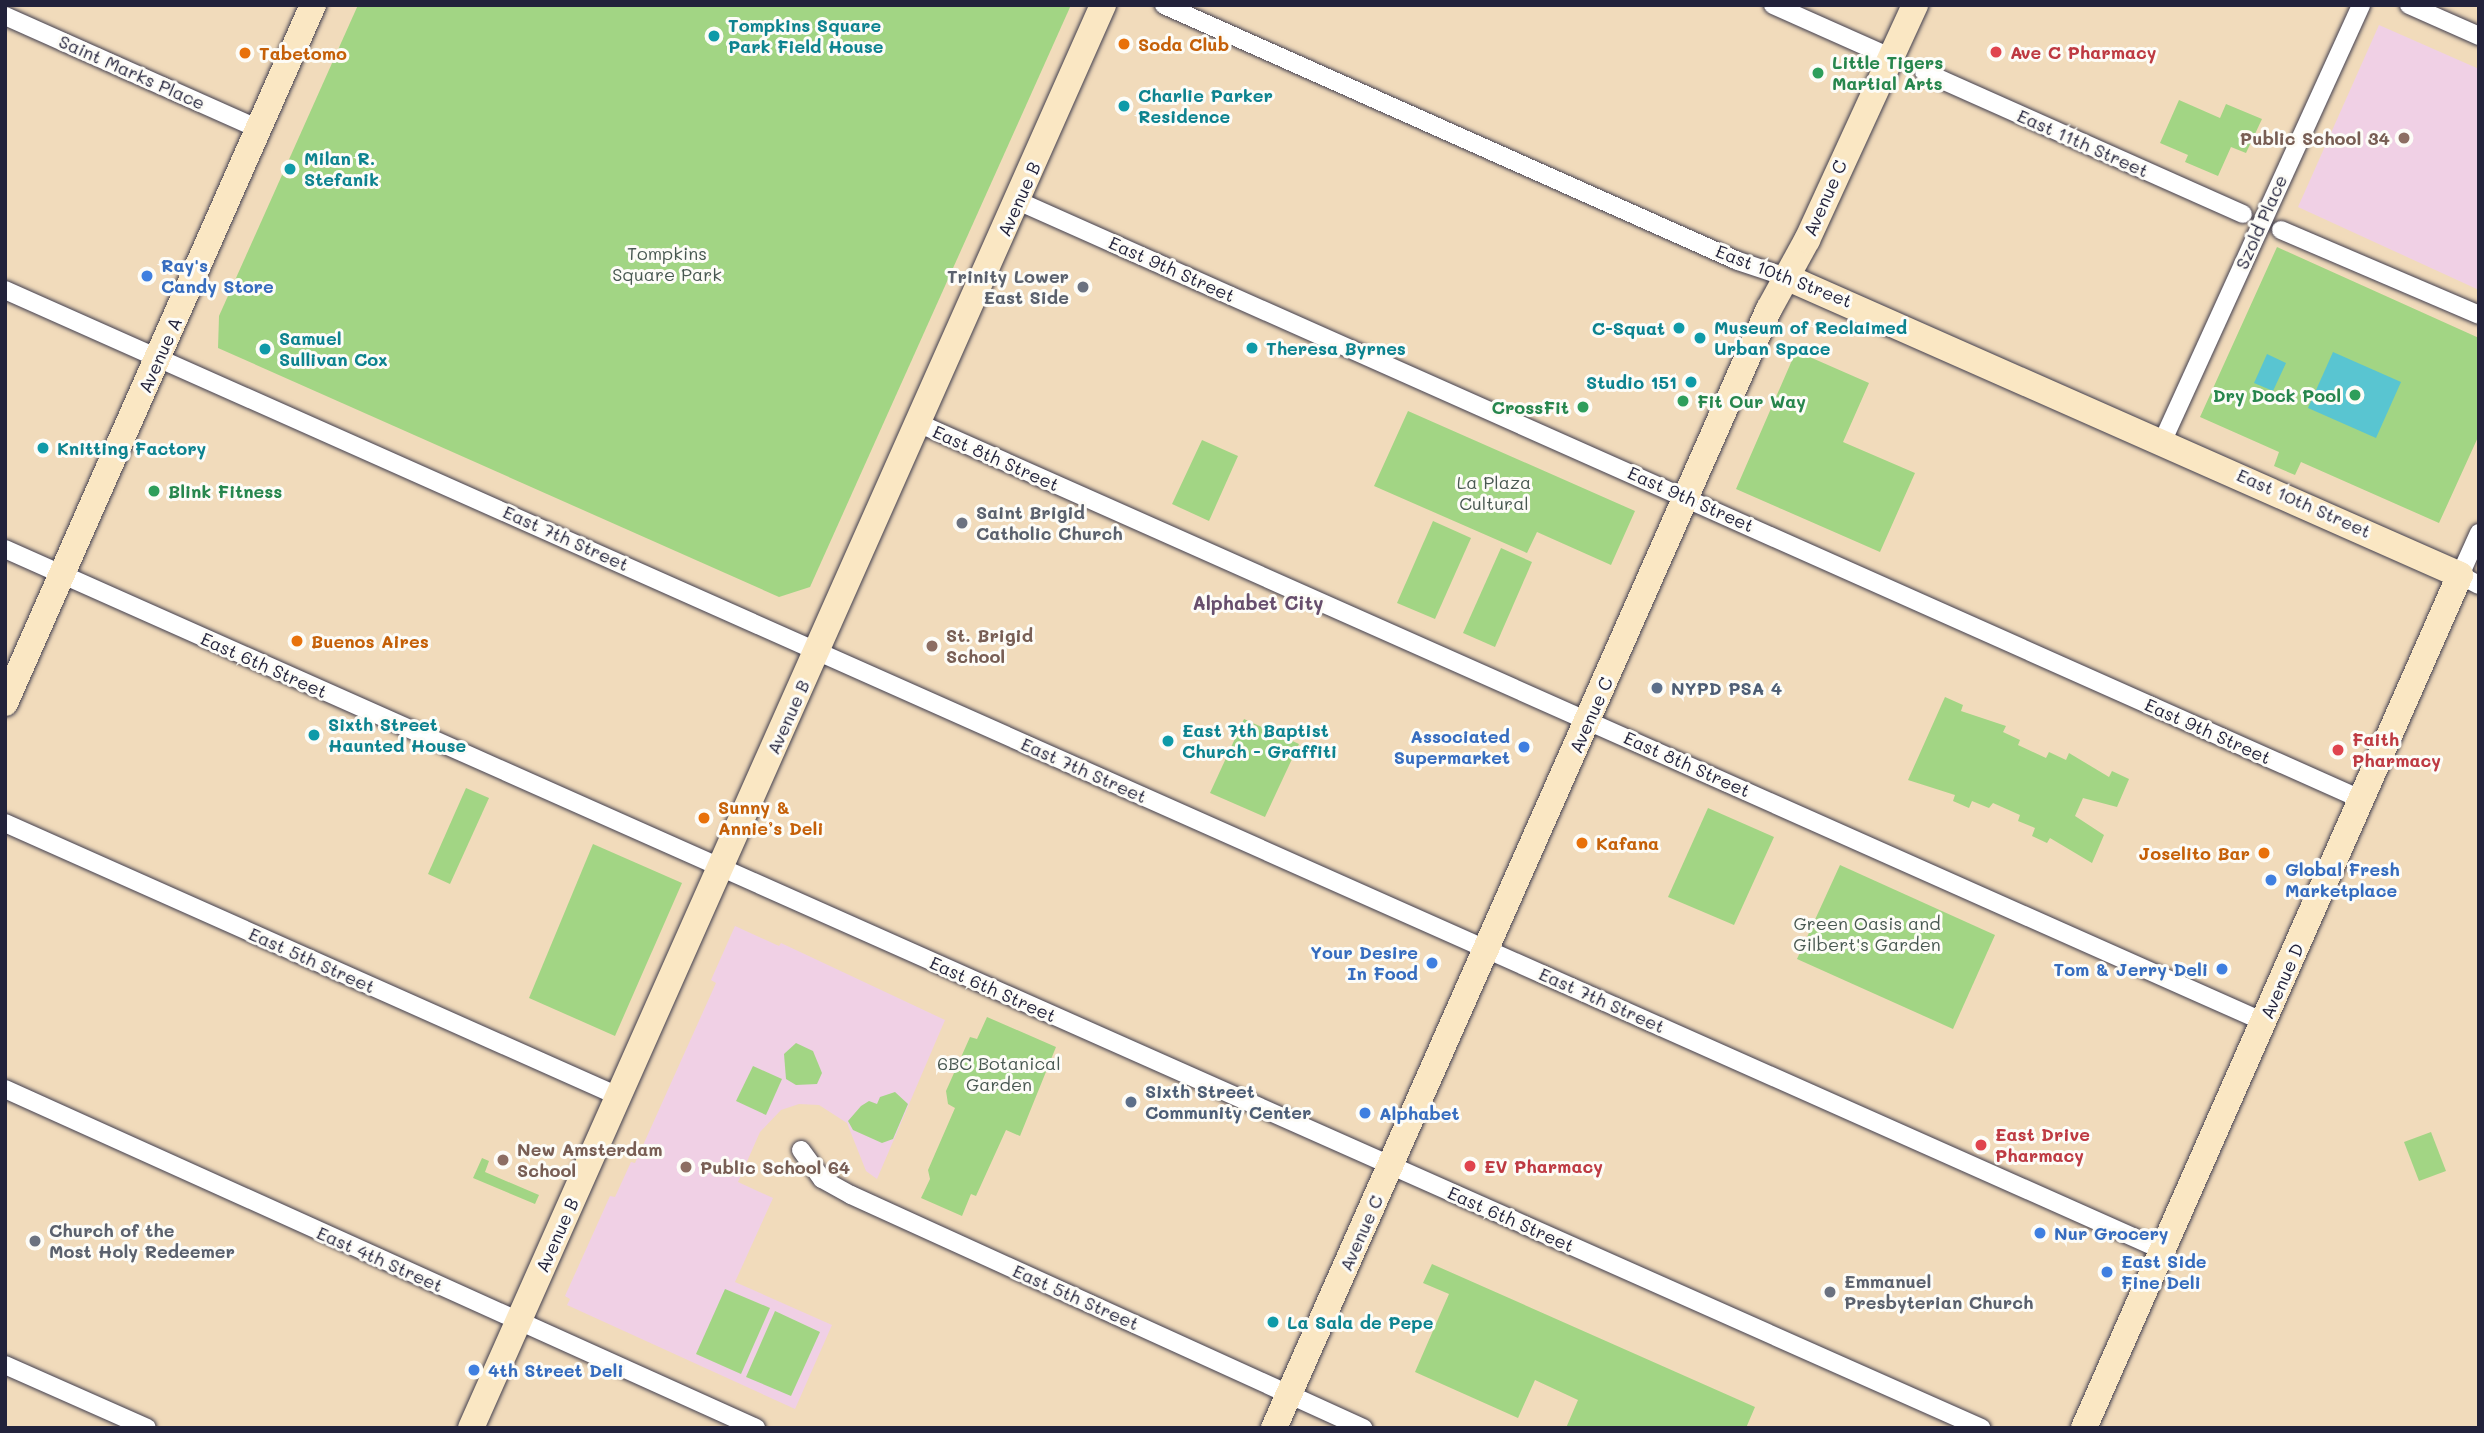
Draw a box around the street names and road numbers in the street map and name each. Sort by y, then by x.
street label: Saint Marks Place [56,30,208,114]
street label: East 11th Street [2014,104,2152,182]
street label: Avenue C [1799,157,1851,239]
street label: Avenue B [993,158,1045,240]
street label: Szold Place [2231,171,2291,273]
street label: East 9th Street [1106,232,1238,306]
street label: East 10th Street [1713,240,1855,312]
street label: Avenue A [134,314,186,396]
street label: East 8th Street [929,420,1063,496]
street label: East 9th Street [1625,462,1757,536]
street label: East 10th Street [2234,464,2374,542]
street label: East 7th Street [500,501,632,575]
street label: East 6th Street [198,627,330,703]
street label: Avenue C [1565,674,1617,756]
street label: Avenue B [762,676,814,758]
street label: East 9th Street [2142,694,2274,768]
street label: East 8th Street [1620,726,1754,802]
street label: East 7th Street [1018,733,1150,807]
street label: East 5th Street [246,923,378,997]
street label: Avenue D [2256,940,2308,1022]
street label: East 6th Street [927,951,1059,1027]
street label: East 7th Street [1536,963,1668,1037]
street label: East 6th Street [1445,1181,1577,1257]
street label: Avenue C [1335,1192,1387,1274]
street label: Avenue B [531,1194,583,1276]
street label: East 4th Street [314,1222,446,1296]
street label: East 5th Street [1010,1260,1142,1334]

